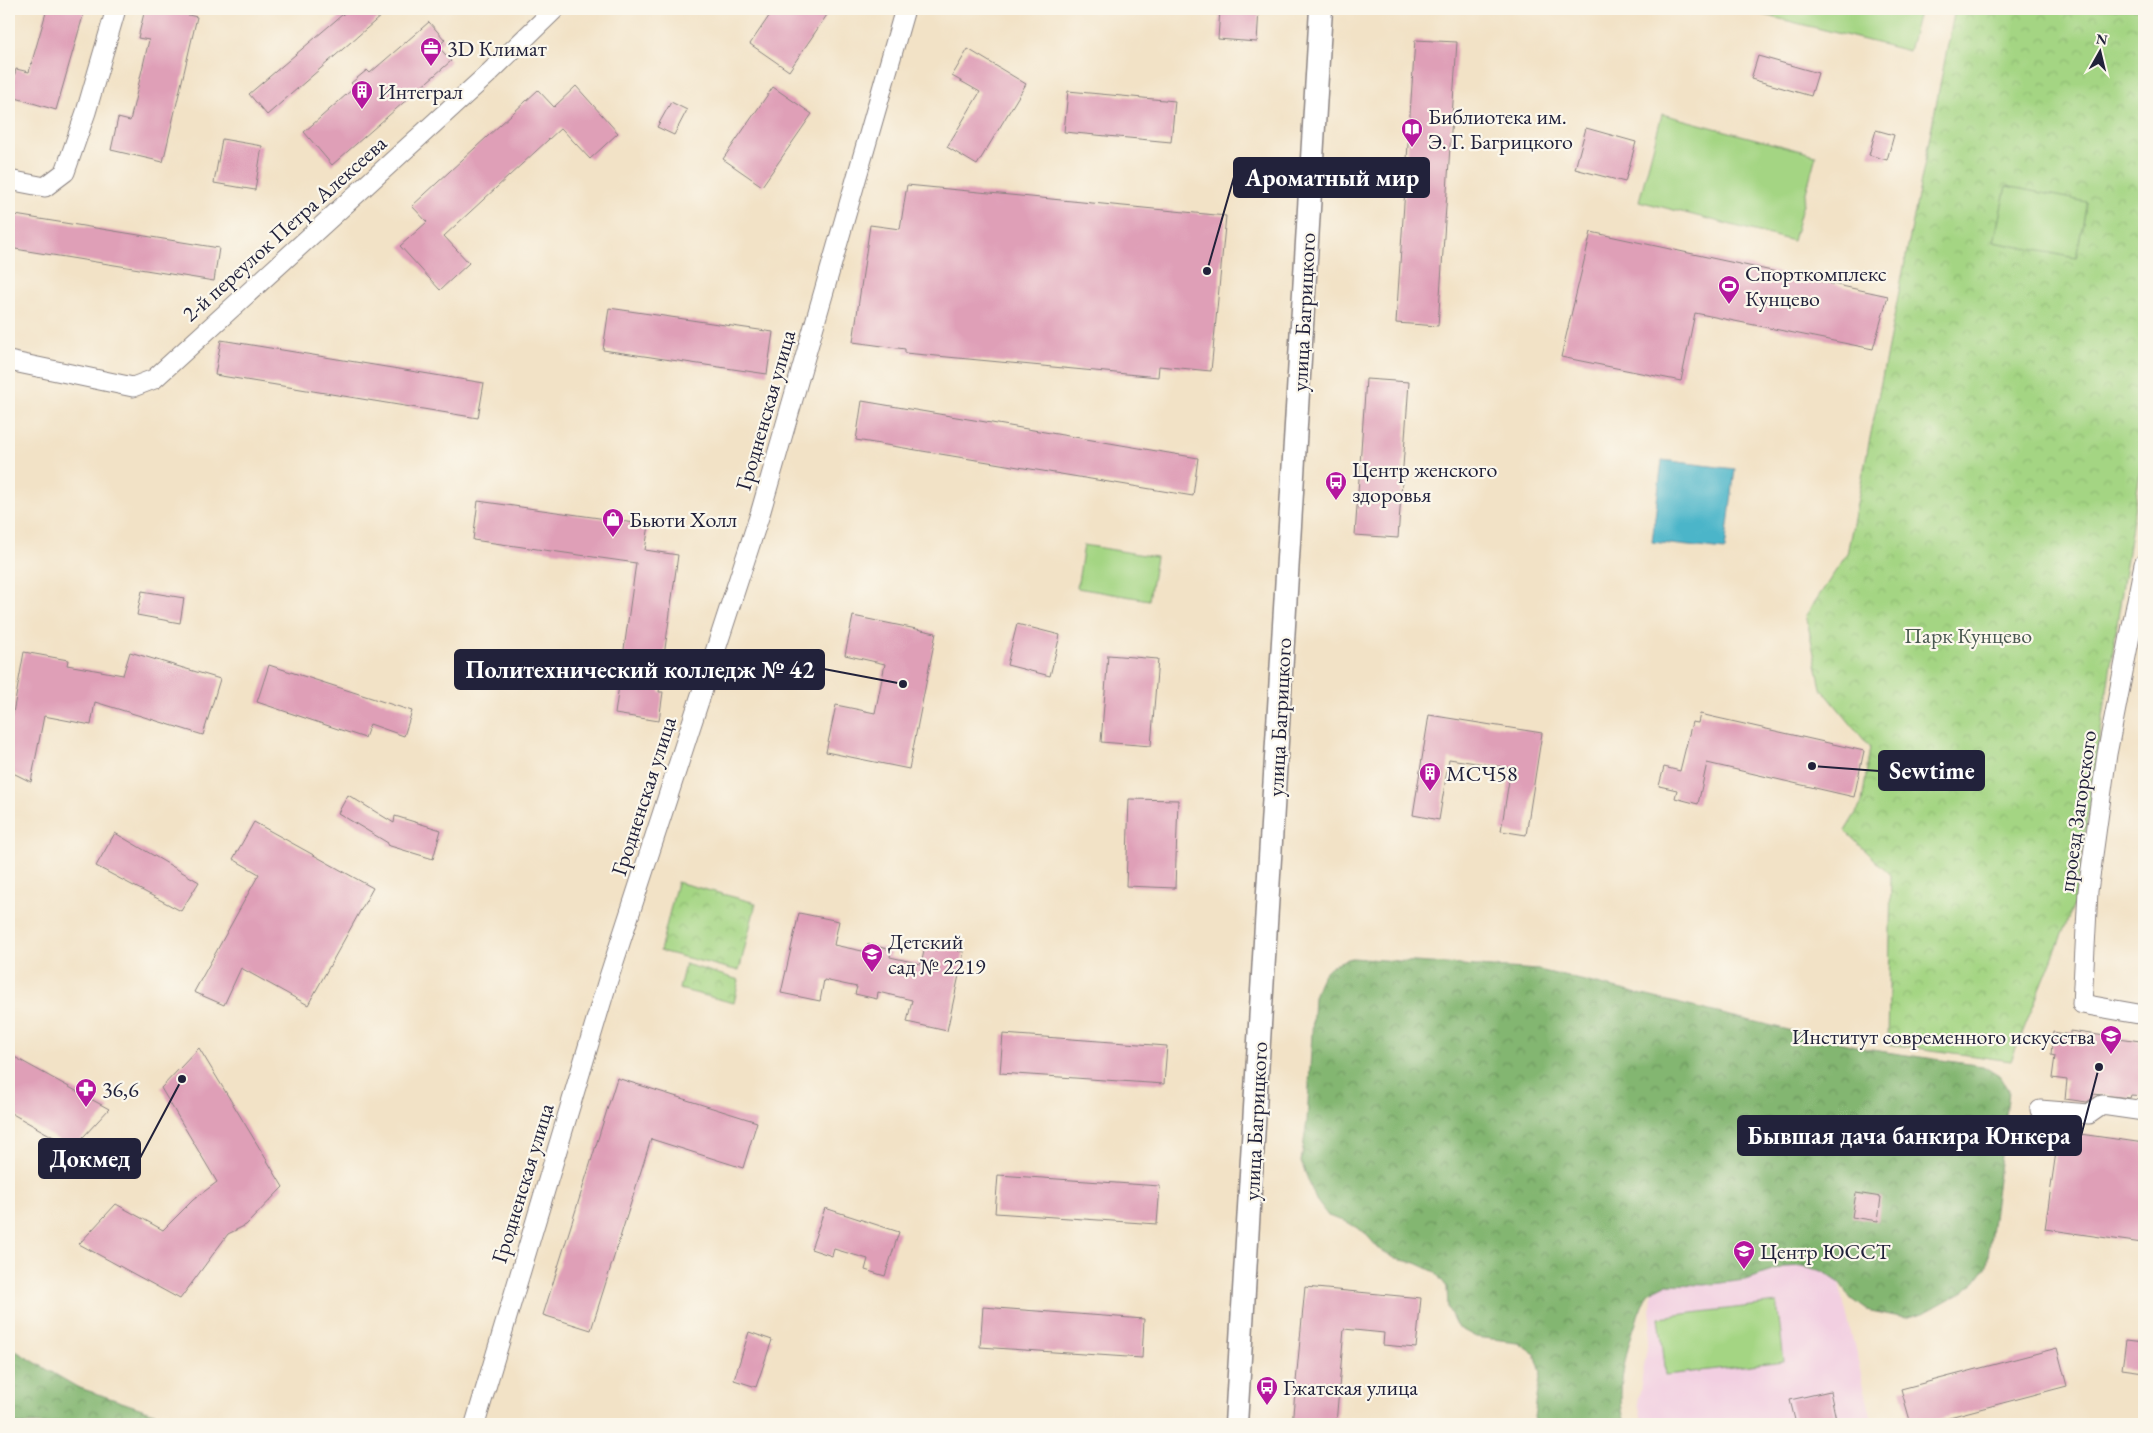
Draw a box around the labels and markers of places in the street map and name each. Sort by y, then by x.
place label: 3D Климат [447,34,547,63]
office icon: 3D Климат [419,36,443,67]
place label: Интеграл [378,77,463,106]
building icon: Интеграл [350,79,374,110]
place label: Библиотека им. Э. Г. Багрицкого [1428,102,1573,156]
library icon: Библиотека им. Э. Г. Багрицкого [1400,117,1424,148]
callout: Ароматный мир [1234,158,1429,197]
place label: Спорткомплекс Кунцево [1745,259,1887,313]
sports icon: Спорткомплекс Кунцево [1717,274,1741,305]
place label: Центр женского здоровья [1352,455,1497,509]
bus stop icon: Центр женского здоровья [1324,470,1348,501]
place label: Бьюти Холл [629,505,737,534]
shop icon: Бьюти Холл [601,507,625,538]
callout: Политехнический колледж № 42 [455,650,824,689]
callout: Sewtime [1879,751,1984,790]
place label: МСЧ58 [1446,759,1517,788]
building icon: МСЧ58 [1418,761,1442,792]
place label: Детский сад № 2219 [888,927,986,981]
school or university icon: Детский сад № 2219 [860,942,884,973]
place label: Институт современного искусства [1792,1022,2095,1051]
school or university icon: Институт современного искусства [2099,1024,2123,1055]
place label: 36,6 [102,1075,139,1104]
pharmacy icon: 36,6 [74,1077,98,1108]
callout: Бывшая дача банкира Юнкера [1738,1116,2081,1155]
callout: Докмед [39,1139,140,1178]
place label: Центр ЮССТ [1760,1237,1891,1266]
school or university icon: Центр ЮССТ [1732,1239,1756,1270]
place label: Гжатская улица [1283,1373,1418,1402]
bus stop icon: Гжатская улица [1255,1375,1279,1406]

